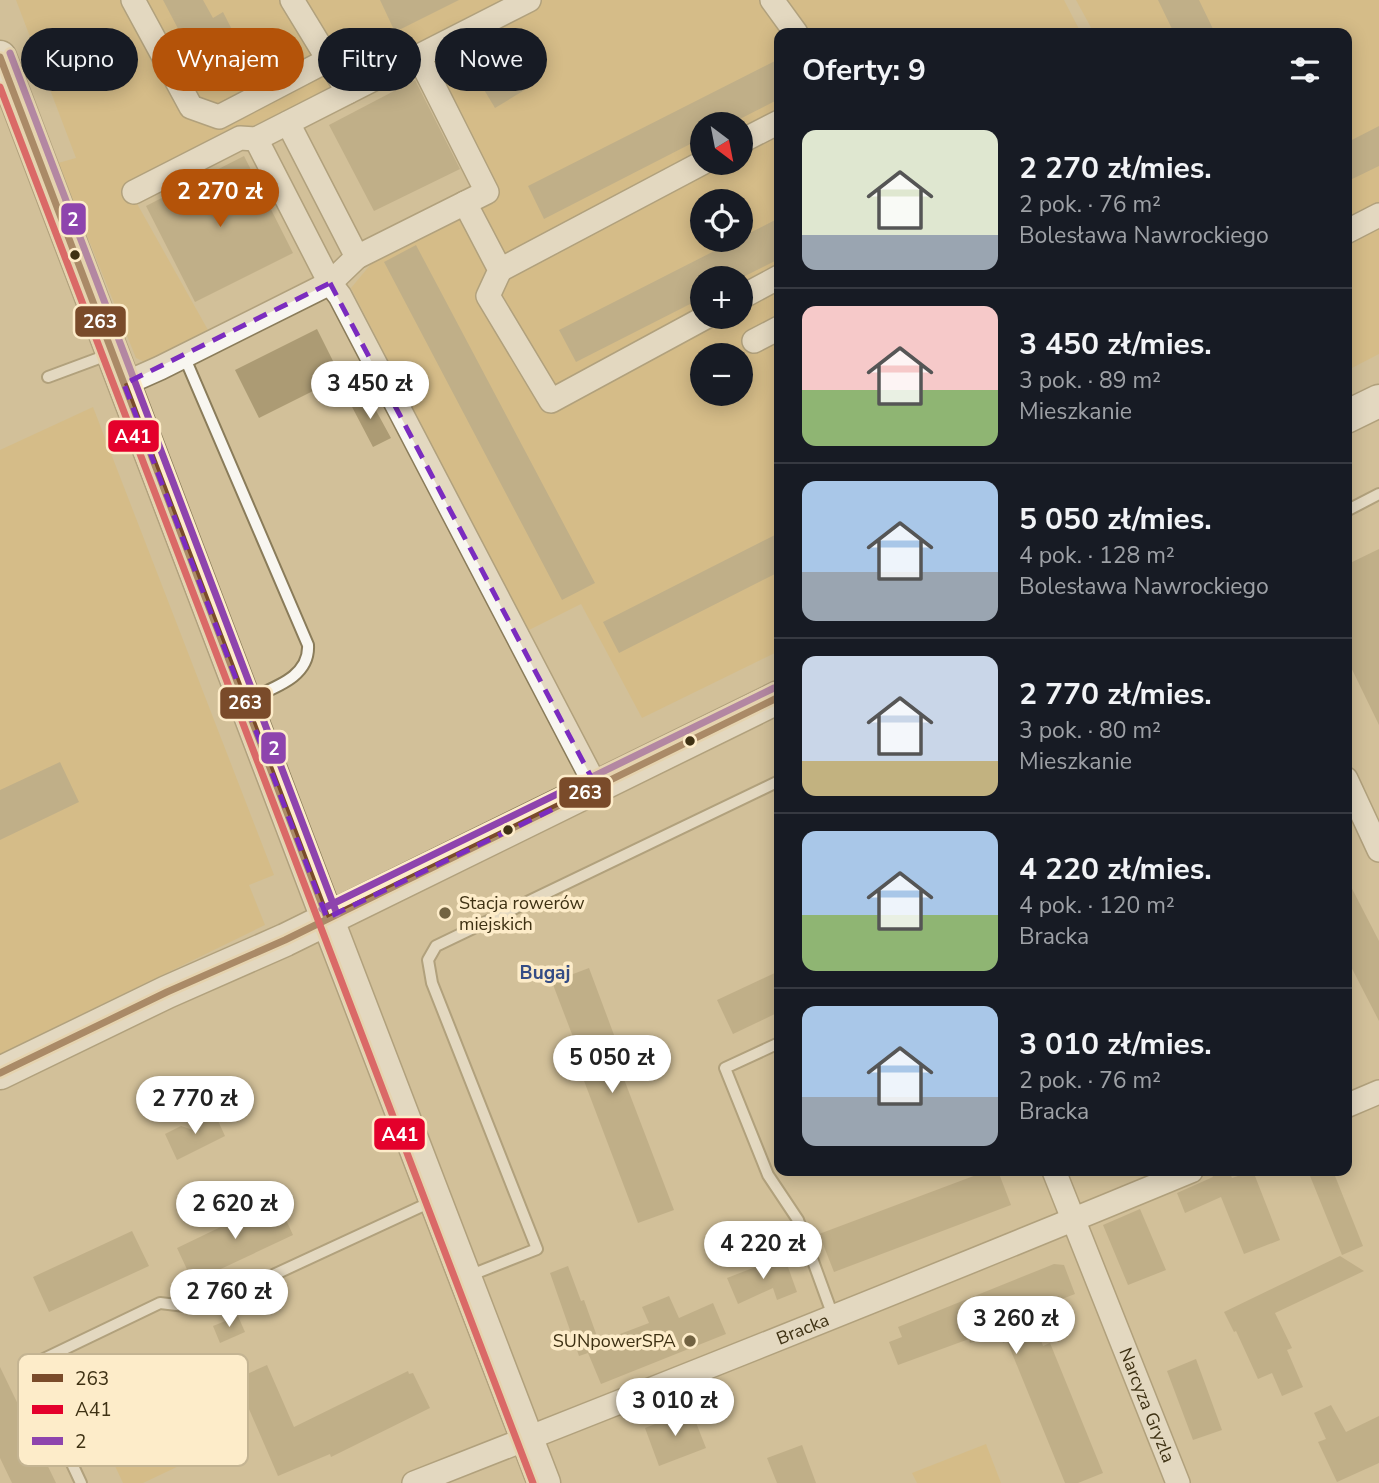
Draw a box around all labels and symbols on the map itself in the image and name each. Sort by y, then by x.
north arrow [690,112,752,175]
pin: 2 270 zł [148,170,292,229]
line badge: 2 [60,202,87,236]
text: 2 [67,207,79,233]
unlabelled marker [68,248,82,262]
line badge: 263 [74,305,127,338]
text: 263 [83,309,117,335]
pin: 3 450 zł [298,362,442,421]
line badge: A41 [107,419,160,453]
text: A41 [115,424,151,450]
line badge: 263 [219,686,272,720]
text: 263 [228,690,262,716]
line badge: 2 [260,731,287,765]
unlabelled marker [683,734,697,748]
text: 2 [268,736,280,762]
line badge: 263 [558,776,612,809]
text: 263 [568,780,602,806]
unlabelled marker [501,823,515,837]
place label: Stacja rowerów miejskich [459,891,585,936]
marker: Stacja rowerów miejskich [437,905,453,921]
district label: Bugaj [520,960,570,986]
pin: 5 050 zł [540,1036,684,1095]
pin: 2 770 zł [123,1076,267,1136]
line badge: A41 [373,1117,426,1151]
text: A41 [382,1122,418,1148]
pin: 2 620 zł [163,1182,307,1241]
pin: 4 220 zł [691,1222,835,1281]
pin: 2 760 zł [157,1270,301,1329]
pin: 3 260 zł [944,1296,1088,1356]
street label: Bracka [773,1308,833,1350]
place label: SUNpowerSPA [553,1329,676,1353]
marker: SUNpowerSPA [682,1333,698,1349]
street label: Narcyza Gryzla [1113,1344,1181,1466]
legend [18,1354,248,1466]
text: 263 [75,1366,109,1392]
pin: 3 010 zł [603,1378,747,1438]
text: A41 [75,1397,112,1423]
text: 2 [75,1429,86,1455]

